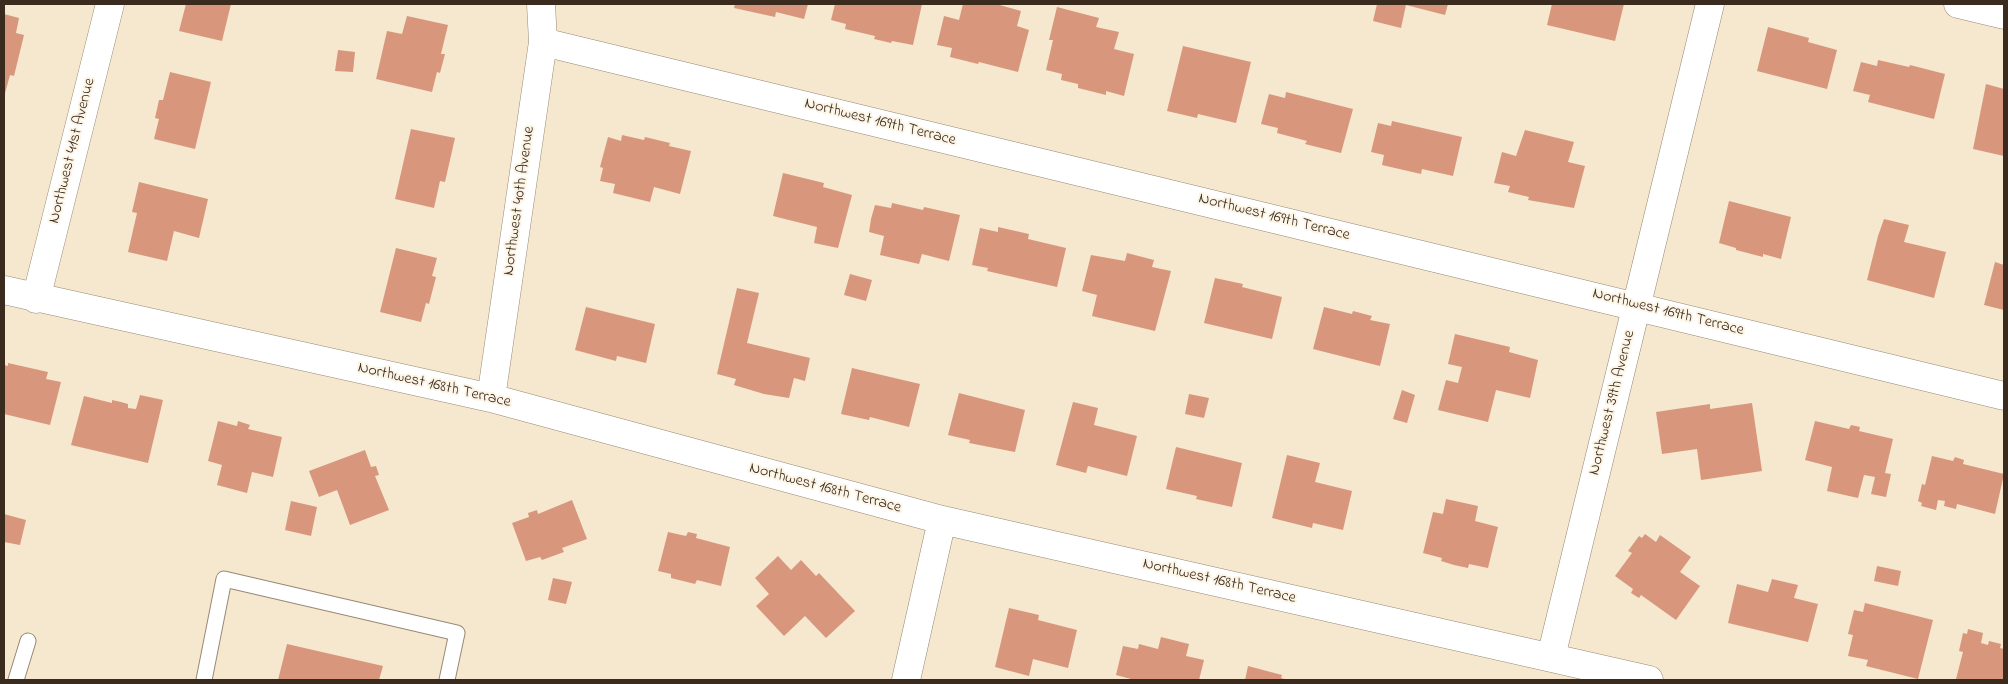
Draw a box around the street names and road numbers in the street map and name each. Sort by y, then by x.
street label: Northwest 41st Avenue [46,76,100,226]
street label: Northwest 169th Terrace [802,95,958,151]
street label: Northwest 40th Avenue [500,125,540,277]
street label: Northwest 169th Terrace [1196,190,1352,246]
street label: Northwest 169th Terrace [1590,285,1746,341]
street label: Northwest 39th Avenue [1586,329,1640,477]
street label: Northwest 168th Terrace [356,359,512,413]
street label: Northwest 168th Terrace [747,459,903,519]
street label: Northwest 168th Terrace [1141,555,1297,609]

